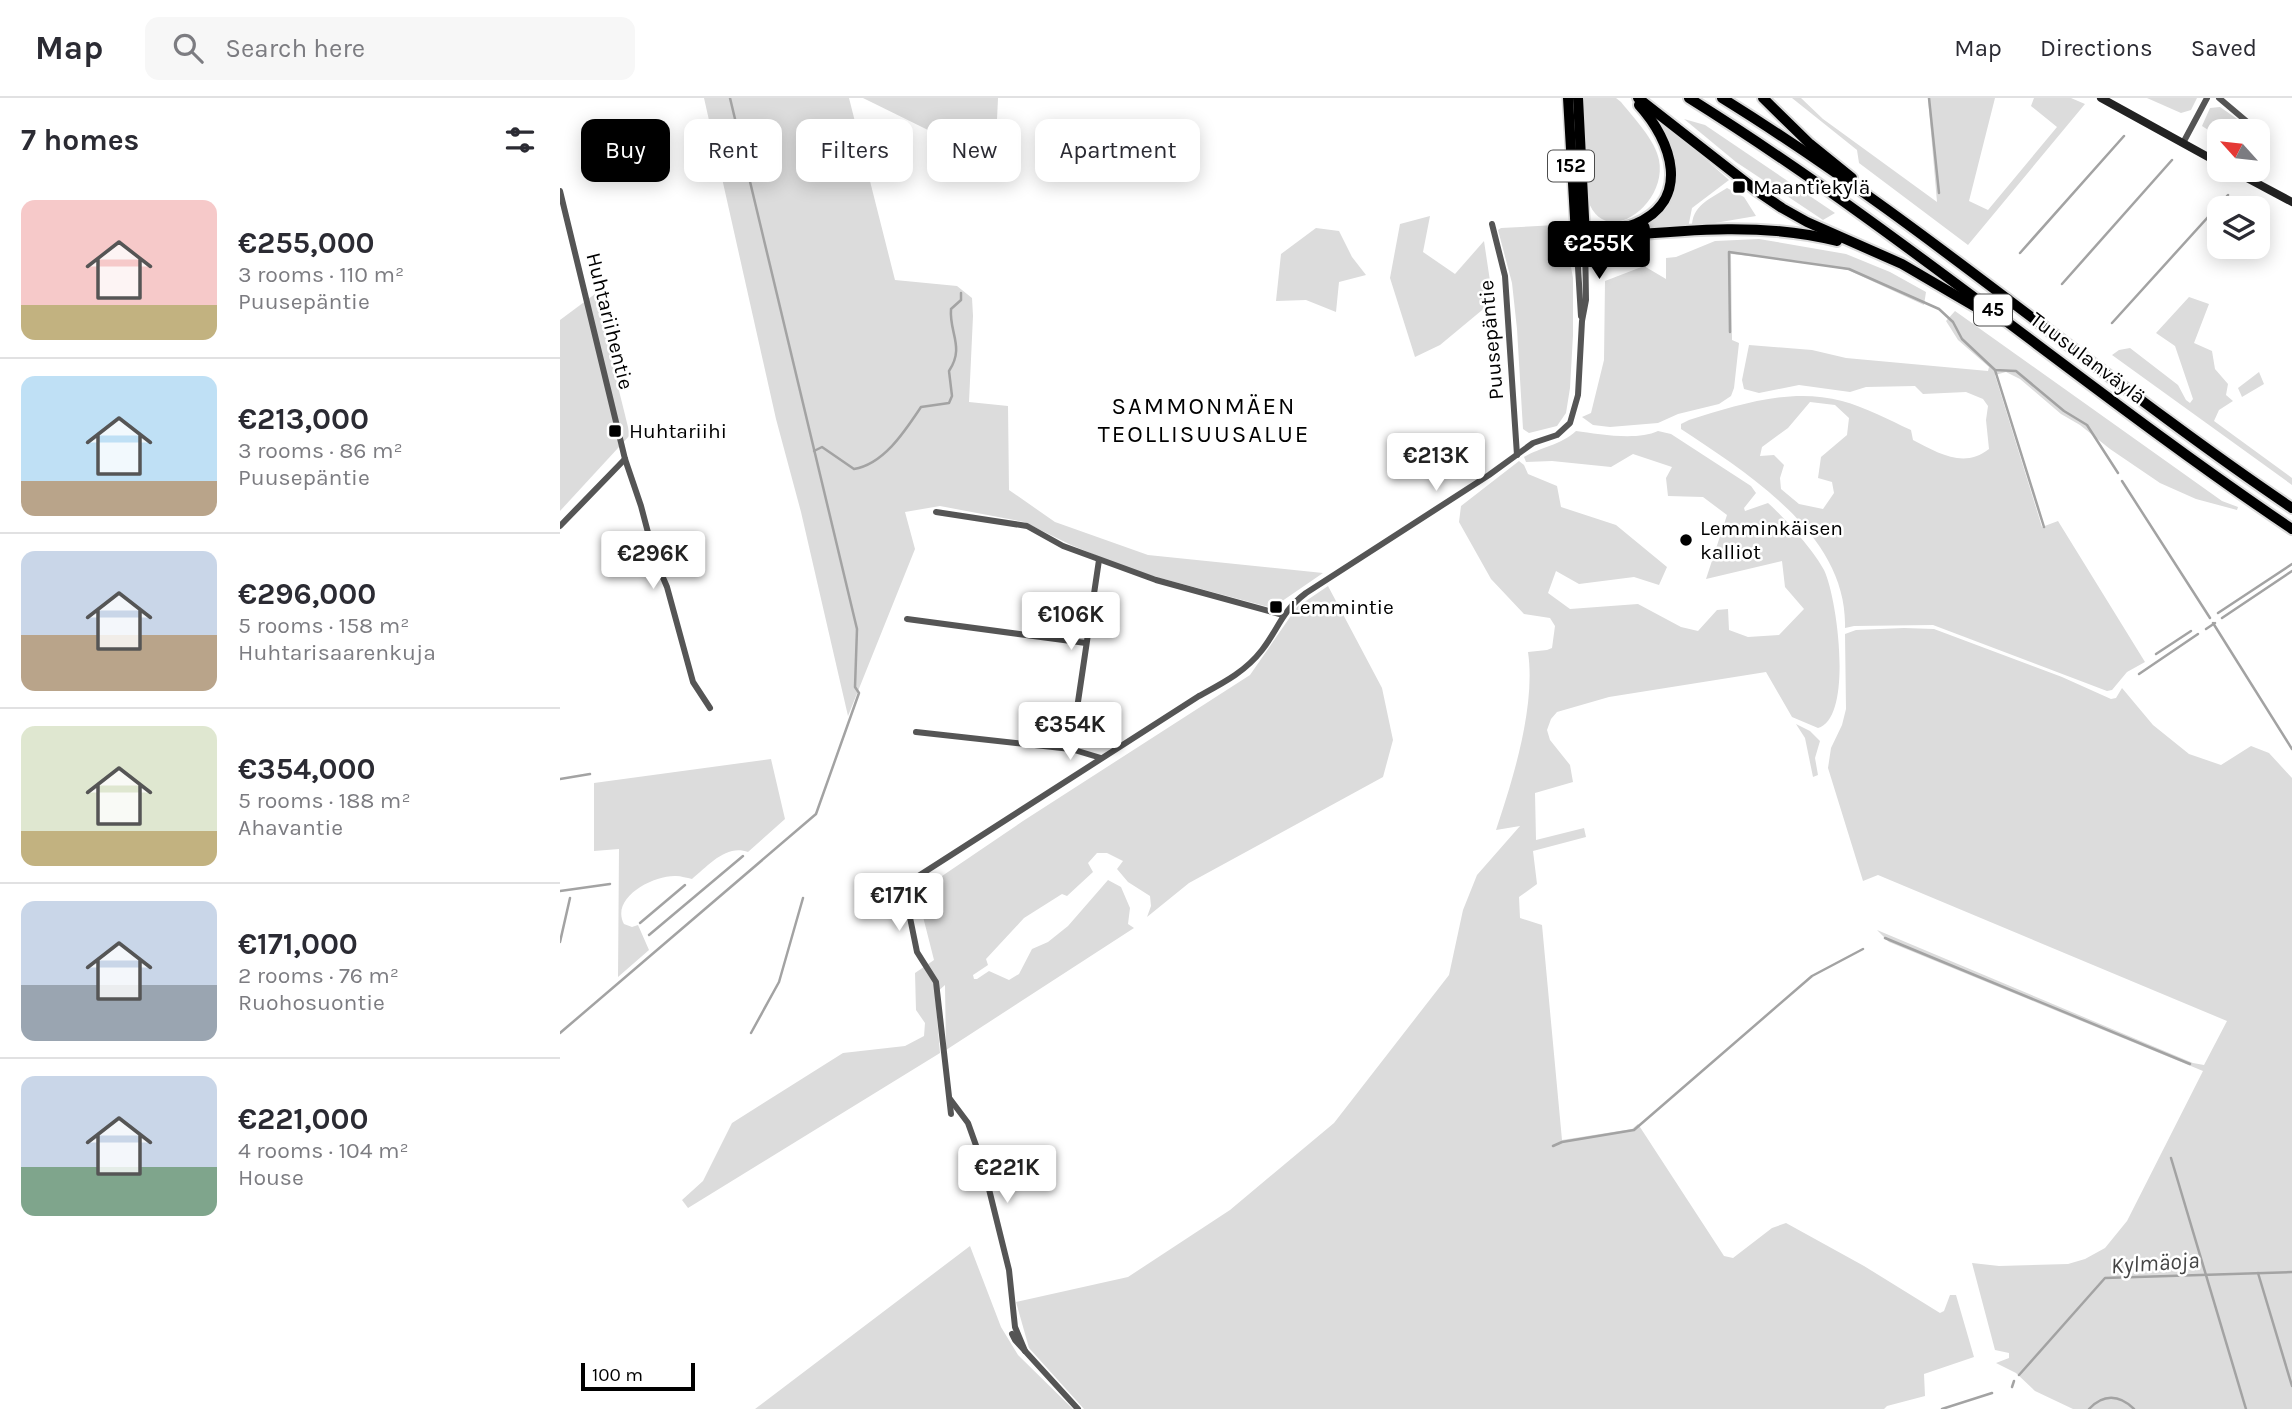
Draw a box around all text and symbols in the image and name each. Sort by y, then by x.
search box [145,17,635,80]
text: Map [35,29,103,67]
icon: search [169,29,207,67]
text: Search here [225,33,365,64]
text: Map [1954,34,2002,62]
text: Directions [2040,34,2153,62]
text: Saved [2191,34,2257,62]
chip: Buy [581,119,670,182]
chip: Rent [684,119,782,182]
chip: Filters [796,119,913,182]
chip: New [927,119,1021,182]
chip: Apartment [1035,119,1200,182]
north arrow [2207,119,2270,182]
map controls [2207,119,2270,259]
icon: filters [501,121,539,159]
text: 7 homes [21,122,139,158]
road number: 152 [1548,150,1594,181]
place label: Maantiekylä [1753,175,1870,199]
marker: Maantiekylä [1731,179,1747,195]
button: layers [2207,196,2270,259]
pin: €255K [1550,222,1648,281]
text: €255,000 [238,225,375,261]
icon: home [77,228,161,312]
text: €255K [1564,230,1634,257]
street label: Huhtariihentie [581,250,639,392]
text: 3 rooms · 110 m² [238,261,404,288]
street label: Puusepäntie [1474,279,1508,401]
text: Puusepäntie [238,288,370,315]
road number: 45 [1974,294,2012,326]
street label: Tuusulanväylä [2026,307,2150,409]
district label: SAMMONMÄEN TEOLLISUUSALUE [1098,392,1310,448]
text: €213,000 [238,401,369,437]
icon: home [77,404,161,488]
place label: Huhtariihi [629,419,727,443]
marker: Huhtariihi [607,423,623,439]
pin: €213K [1387,434,1485,493]
text: 3 rooms · 86 m² [238,437,403,464]
text: €213K [1403,442,1469,469]
text: Puusepäntie [238,464,370,491]
place label: Lemminkäisen kalliot [1700,516,1843,564]
pin: €296K [604,532,702,591]
marker: Lemminkäisen kalliot [1678,532,1694,548]
text: €296K [617,540,689,567]
text: €296,000 [238,576,376,612]
icon: home [77,579,161,663]
pin: €106K [1022,592,1120,652]
place label: Lemmintie [1290,595,1394,619]
marker: Lemmintie [1268,599,1284,615]
text: €106K [1038,601,1104,628]
text: 5 rooms · 158 m² [238,612,409,639]
text: Huhtarisaarenkuja [238,639,436,666]
pin: €354K [1021,702,1119,762]
text: €354K [1035,711,1106,738]
text: €354,000 [238,751,376,787]
icon: home [77,754,161,838]
text: 5 rooms · 188 m² [238,787,411,814]
text: Ahavantie [238,814,343,841]
pin: €171K [850,874,948,933]
text: €171K [870,882,928,909]
text: €171,000 [238,926,358,962]
icon: home [77,929,161,1013]
text: 2 rooms · 76 m² [238,962,399,989]
text: Ruohosuontie [238,989,385,1016]
text: €221,000 [238,1101,369,1137]
icon: home [77,1104,161,1188]
text: 4 rooms · 104 m² [238,1137,409,1164]
pin: €221K [958,1146,1056,1205]
text: €221K [974,1154,1040,1181]
text: House [238,1164,304,1191]
water label: Kylmäoja [2110,1246,2200,1280]
scale bar [581,1360,695,1392]
text: 100 m [592,1364,643,1386]

